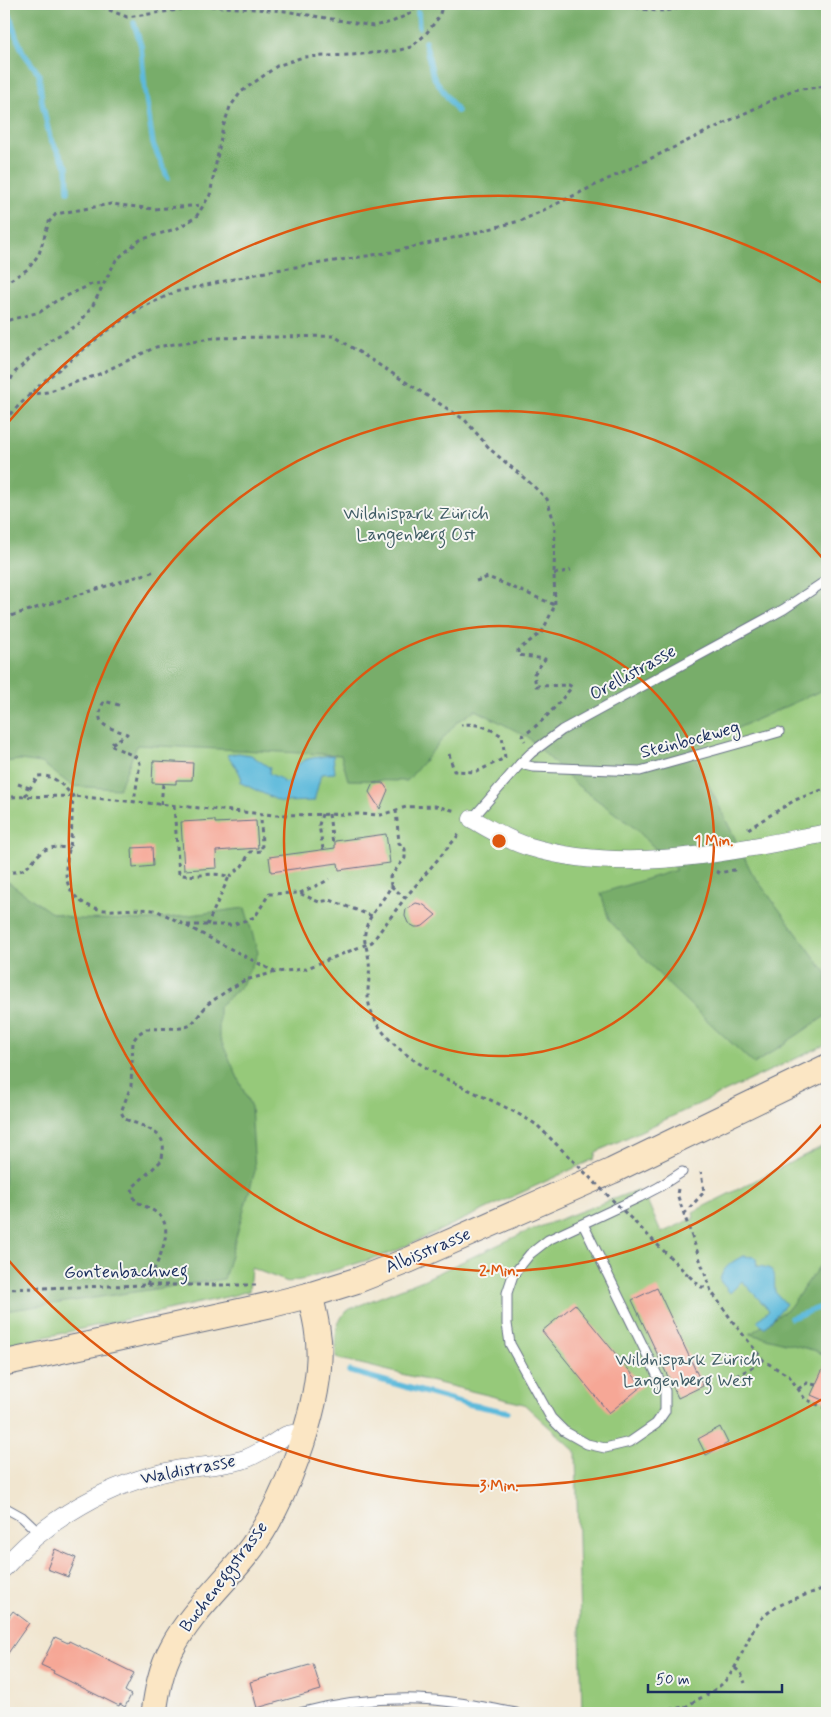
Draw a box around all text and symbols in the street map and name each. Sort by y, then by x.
park label: Wildnispark Zürich Langenberg Ost [343,502,489,549]
street label: Orellistrasse [586,639,680,707]
street label: Steinbockweg [638,715,743,766]
centre of rings [490,832,508,850]
text: 1 Min. [695,832,733,852]
street label: Albisstrasse [382,1222,474,1280]
street label: Gontenbachweg [64,1259,188,1287]
text: 2 Min. [479,1262,519,1282]
park label: Wildnispark Zürich Langenberg West [615,1348,761,1395]
street label: Waldistrasse [139,1449,237,1491]
text: 3 Min. [480,1477,518,1497]
street label: Bucheneggstrasse [174,1517,275,1639]
scale bar [648,1662,782,1694]
text: 50 m [656,1670,690,1690]

